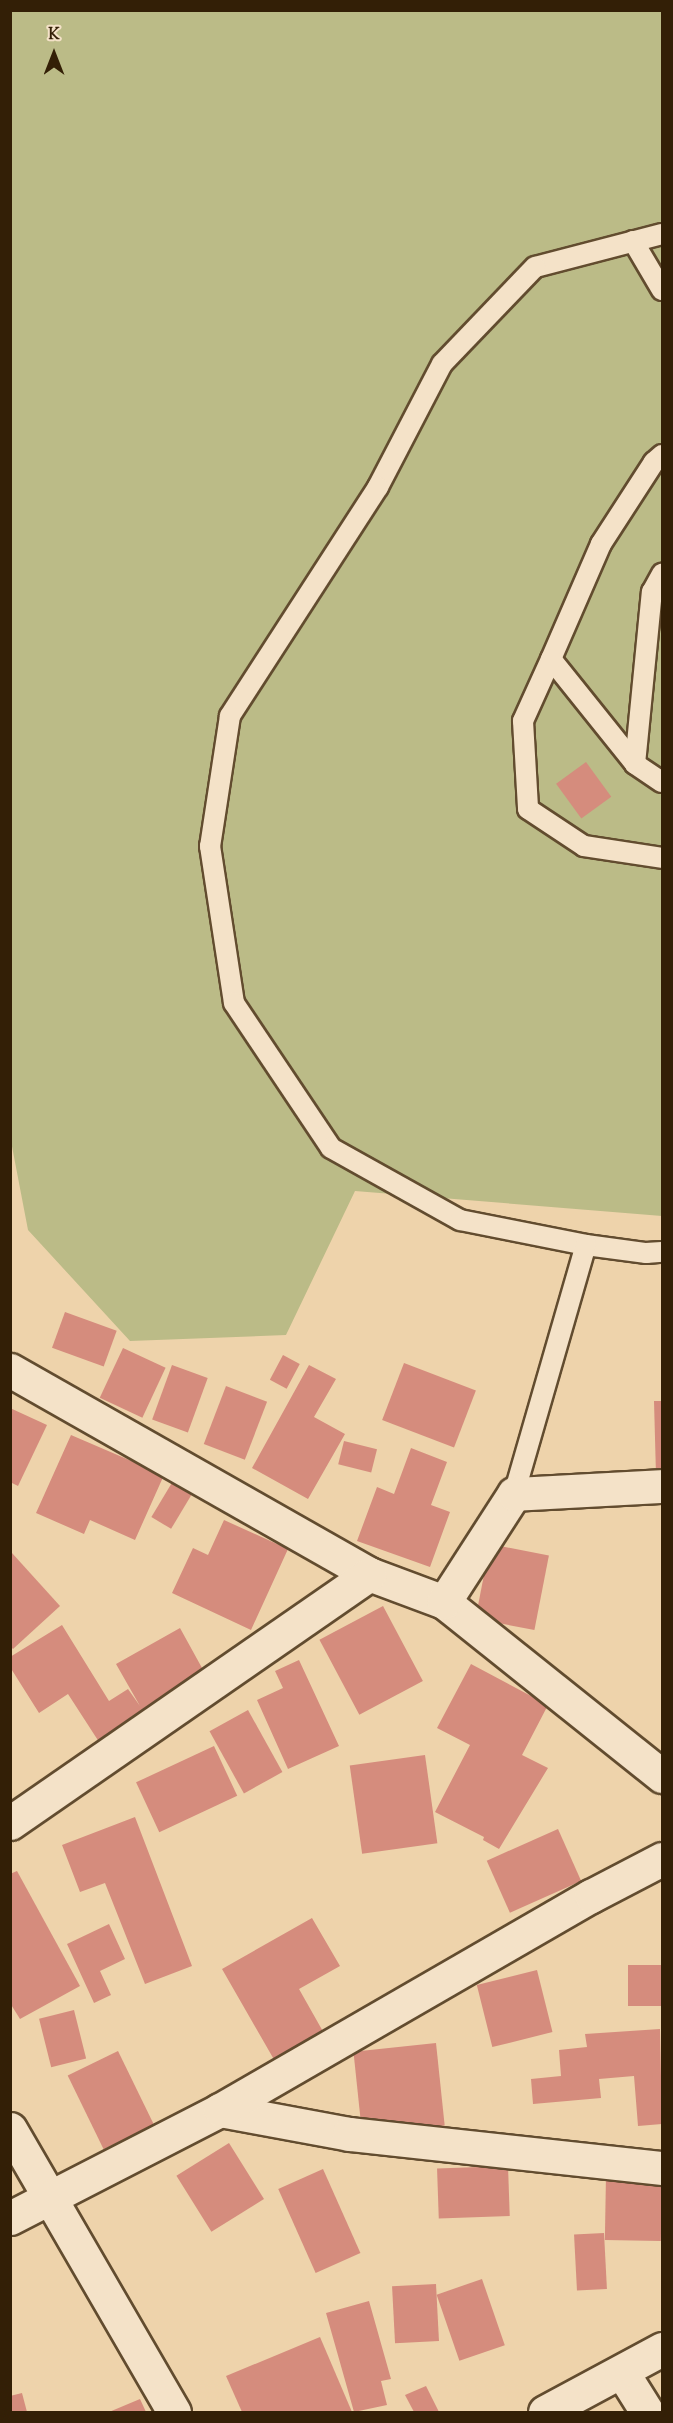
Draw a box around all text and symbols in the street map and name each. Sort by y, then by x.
north arrow [24,24,84,84]
text: K [48,24,60,47]

